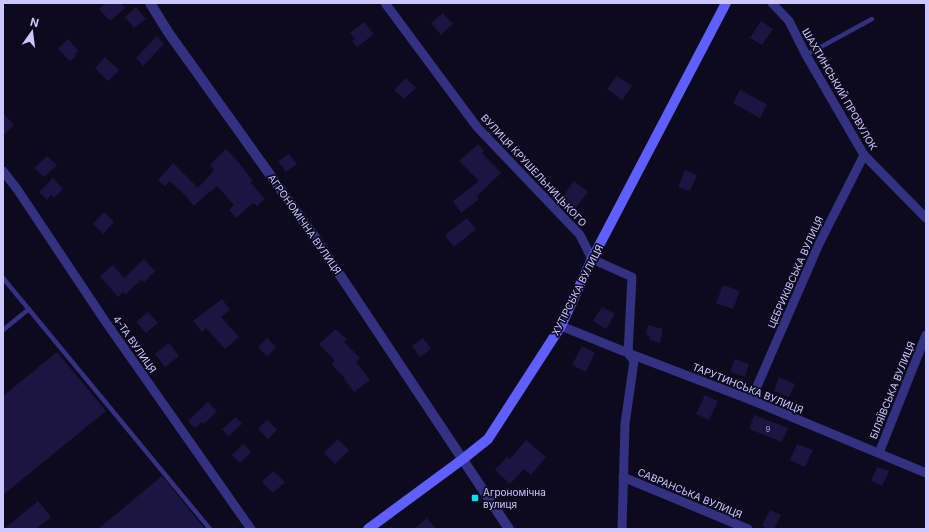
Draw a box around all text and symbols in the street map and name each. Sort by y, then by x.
north arrow [12,12,52,52]
text: N [29,14,40,30]
street label: ШАХТИНСЬКИЙ ПРОВУЛОК [800,25,881,152]
street label: ВУЛИЦЯ КРУШЕЛЬНИЦЬКОГО [479,111,589,229]
street label: АГРОНОМІЧНА ВУЛИЦЯ [266,172,344,276]
street label: ЦЕБРИКІВСЬКА ВУЛИЦЯ [765,214,825,330]
street label: ХУТІРСЬКА ВУЛИЦЯ [549,242,605,338]
street label: 4-ТА ВУЛИЦЯ [111,313,159,375]
street label: БІЛЯЇВСЬКА ВУЛИЦЯ [867,340,917,440]
street label: ТАРУТИНСЬКА ВУЛИЦЯ [691,360,805,416]
house number: 9 [766,424,771,434]
street label: САВРАНСЬКА ВУЛИЦЯ [636,466,744,520]
place label: Агрономічна вулиця [483,486,546,510]
marker: Агрономічна вулиця [470,493,480,503]

